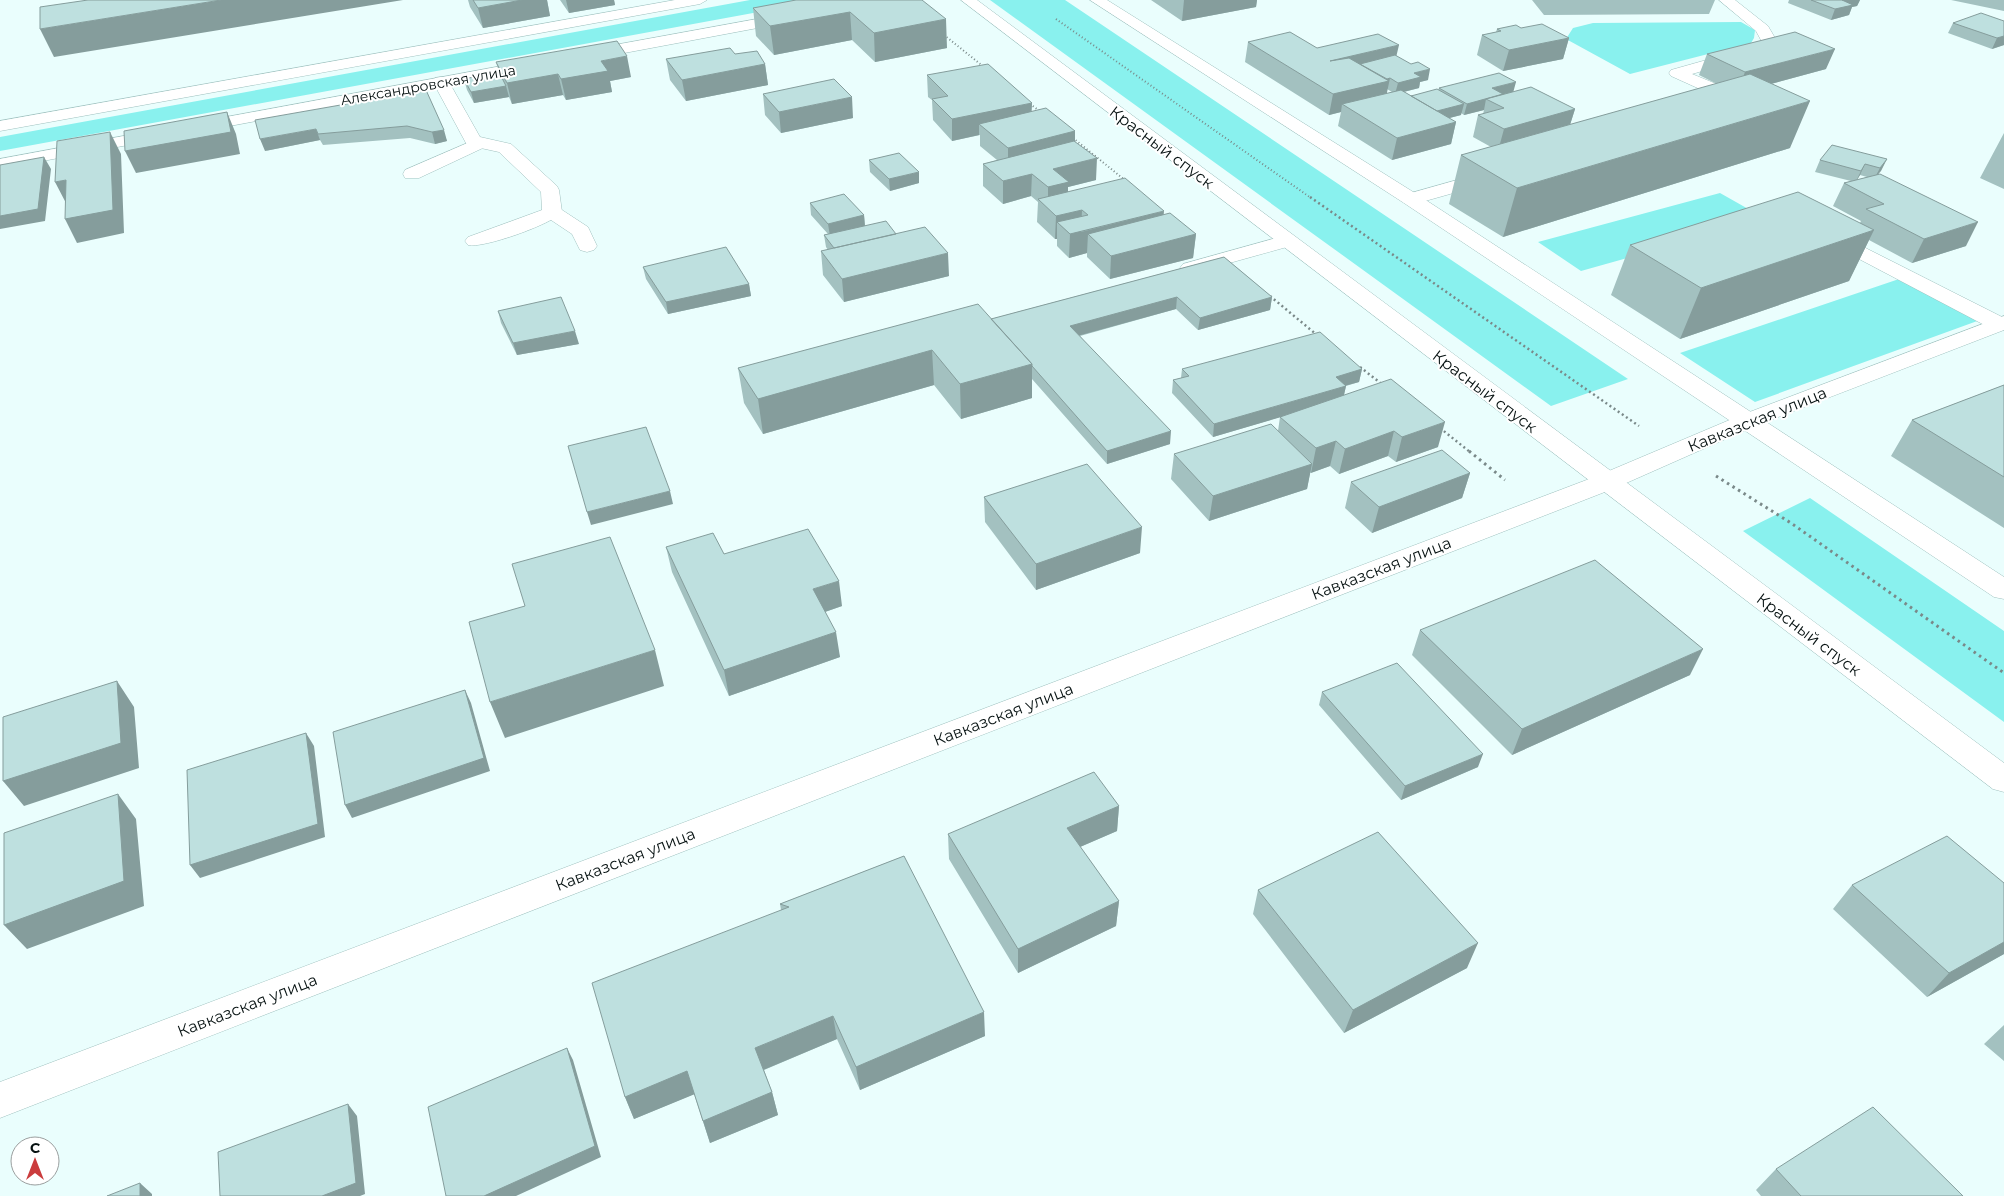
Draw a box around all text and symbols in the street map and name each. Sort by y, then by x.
street label: Александровская улица [339,61,517,109]
street label: Красный спуск [1106,102,1218,193]
street label: Красный спуск [1429,346,1541,437]
street label: Кавказская улица [1685,383,1830,456]
street label: Кавказская улица [1309,533,1454,604]
street label: Красный спуск [1753,589,1865,680]
street label: Кавказская улица [931,679,1076,750]
street label: Кавказская улица [553,824,698,895]
street label: Кавказская улица [175,970,320,1041]
north arrow [10,1136,60,1186]
text: С [30,1139,40,1157]

